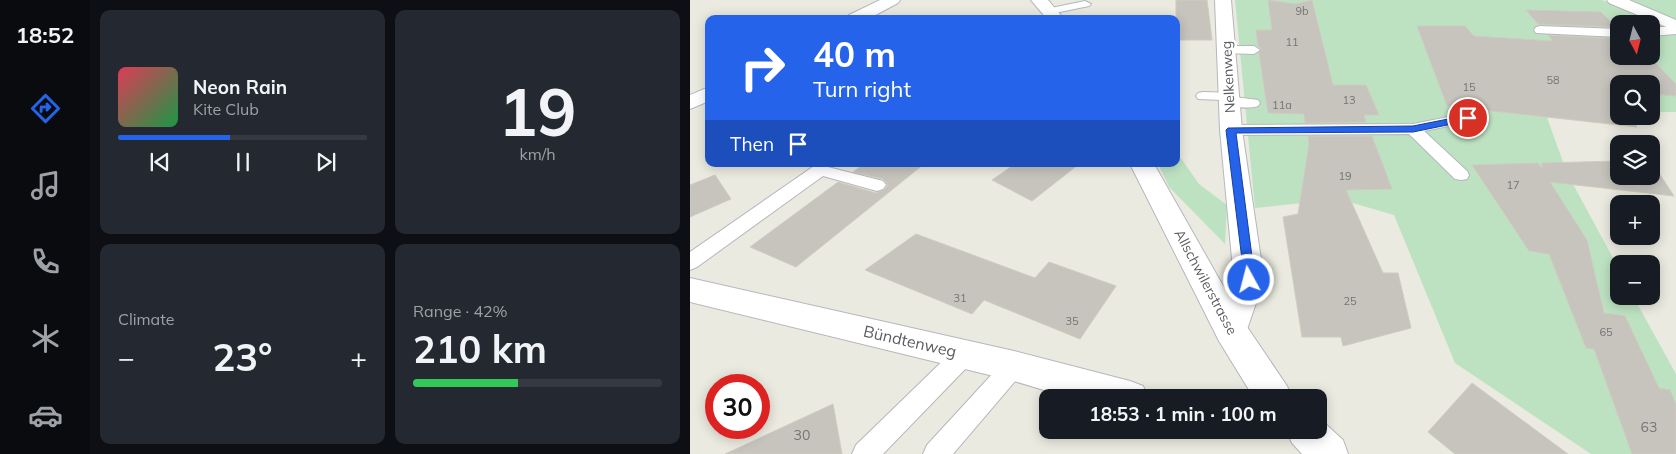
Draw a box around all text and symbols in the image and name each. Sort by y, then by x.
house number: 9b [1295,4,1309,18]
north arrow [1610,15,1660,65]
map controls [1610,15,1660,305]
text: 18:52 [16,21,74,49]
text: 40 m [813,32,896,76]
icon: right [730,35,795,100]
house number: 11 [1285,35,1299,49]
street label: Nelkenweg [1217,40,1239,114]
text: 19 [498,71,577,152]
house number: 58 [1546,73,1560,87]
text: Neon Rain [193,75,287,99]
text: Turn right [813,75,911,103]
button: search [1610,75,1660,125]
house number: 15 [1462,80,1476,94]
icon: directions [28,91,63,126]
house number: 13 [1342,93,1356,107]
pin [1447,97,1489,139]
house number: 11a [1272,98,1292,112]
text: Kite Club [193,99,259,119]
icon: arrive [1454,104,1482,132]
icon: arrive [784,130,812,158]
text: Then [730,132,774,156]
button: layers [1610,135,1660,185]
text: km/h [519,144,556,164]
icon: previous [146,148,174,176]
icon: pause [229,148,257,176]
icon: next [312,148,340,176]
icon: music [28,168,63,203]
house number: 19 [1338,169,1352,183]
house number: 17 [1506,178,1520,192]
button: + [1610,195,1660,245]
street label: Allschwilerstrasse [1171,226,1241,338]
icon: phone [28,244,63,279]
position arrow [1222,253,1274,305]
button: − [1610,255,1660,305]
house number: 31 [953,291,967,305]
house number: 25 [1343,294,1357,308]
text: Range · 42% [413,301,508,321]
text: Climate [118,309,174,329]
house number: 35 [1065,314,1079,328]
icon: climate [28,321,63,356]
street label: Bündtenweg [862,321,958,361]
text: 210 km [413,325,547,373]
house number: 65 [1599,325,1613,339]
text: 23° [212,333,273,381]
text: − [118,340,135,375]
text: + [350,340,367,375]
speed limit sign: 30 [705,374,770,439]
icon: car [28,398,63,433]
text: 18:53 · 1 min · 100 m [1089,402,1277,426]
house number: 63 [1641,418,1657,436]
house number: 30 [794,426,810,444]

